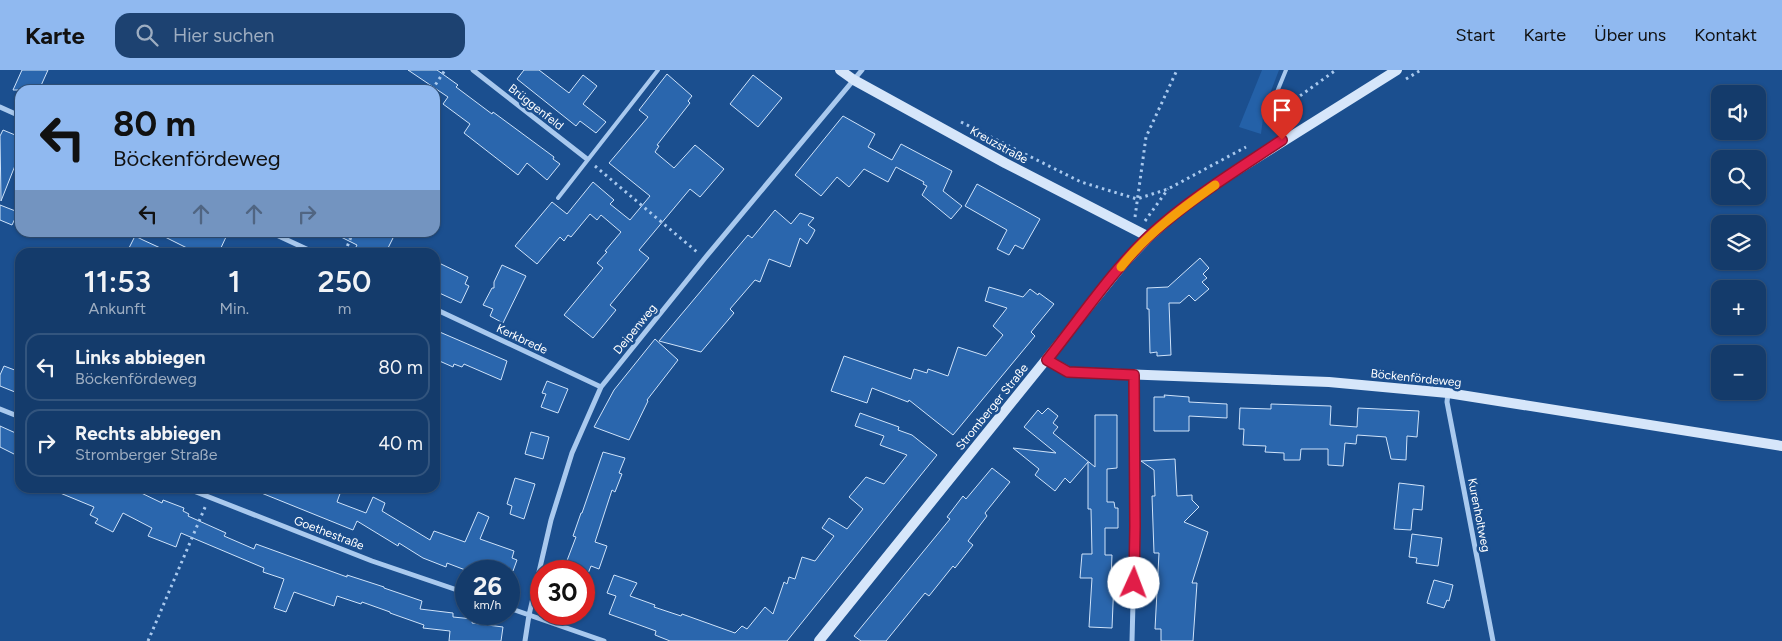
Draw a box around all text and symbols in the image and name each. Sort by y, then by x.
search box [115,13,465,58]
text: Karte [25,21,85,50]
icon: search [133,21,161,49]
text: Hier suchen [173,24,274,47]
text: Start [1456,24,1495,46]
text: Karte [1523,24,1566,46]
text: Über uns [1594,24,1666,46]
text: Kontakt [1694,24,1757,46]
street label: Brüggenfeld [506,81,566,133]
map controls [1711,85,1766,400]
button: sound [1711,85,1766,140]
pin [1261,89,1303,140]
icon: arrive [1268,96,1296,124]
text: 80 m [113,103,196,145]
icon: left [30,105,95,170]
street label: Kreuzstraße [968,123,1031,167]
text: Böckenfördeweg [113,145,281,172]
button: search [1711,150,1766,205]
icon: left [134,200,162,228]
icon: ahead [187,200,215,228]
icon: ahead [240,200,268,228]
icon: right [293,200,321,228]
button: layers [1711,215,1766,270]
text: 11:53 [84,263,151,300]
text: 1 [228,263,241,300]
text: 250 [318,263,371,300]
button: + [1711,280,1766,335]
text: Ankunft [89,299,146,318]
text: Min. [220,299,249,318]
text: m [338,299,351,318]
street label: Deipenweg [610,301,660,357]
street label: Kerkbrede [494,321,550,357]
button: − [1711,345,1766,400]
text: Links abbiegen [75,346,206,369]
icon: left [32,353,60,381]
text: 80 m [378,356,423,379]
street label: Stromberger Straße [953,361,1031,453]
street label: Böckenfördeweg [1370,366,1462,390]
text: Böckenfördeweg [75,369,197,388]
text: Rechts abbiegen [75,422,221,445]
icon: right [32,429,60,457]
text: 40 m [378,432,423,455]
text: Stromberger Straße [75,445,217,464]
street label: Kurenholtweg [1465,477,1493,553]
street label: Goethestraße [292,513,366,553]
position arrow [1107,556,1159,608]
speed limit sign: 30 [530,560,595,625]
text: 26 [473,571,502,601]
text: km/h [474,598,501,612]

